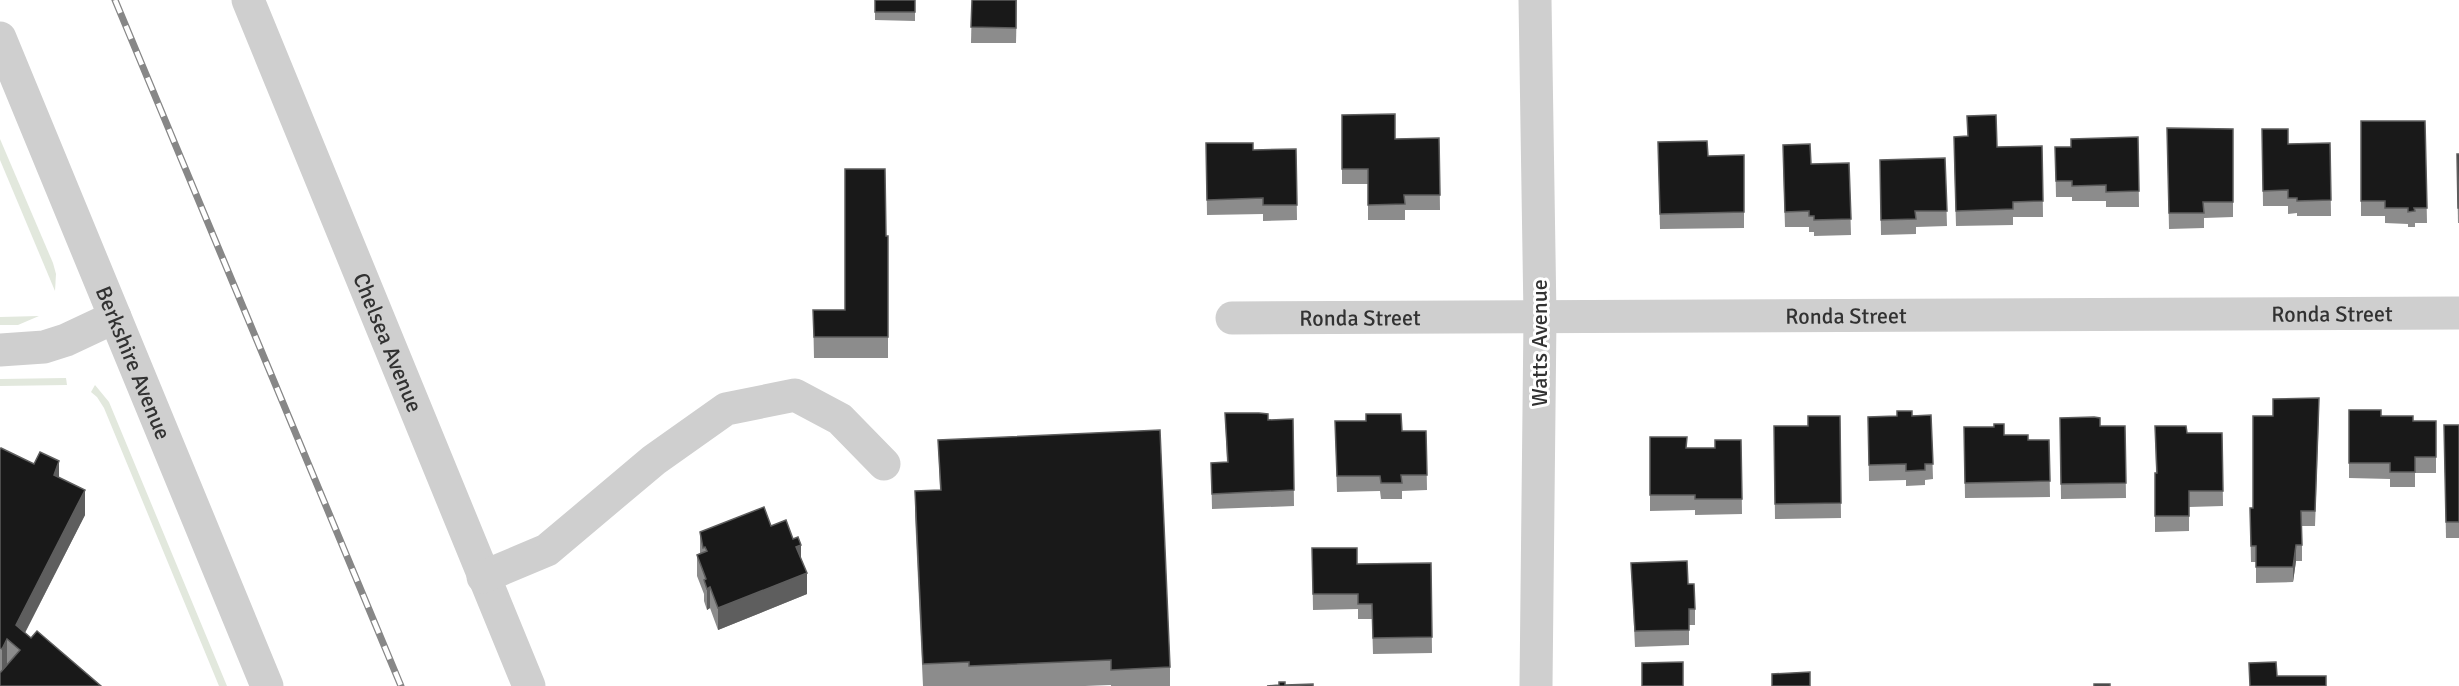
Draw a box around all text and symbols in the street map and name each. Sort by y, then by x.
street label: Chelsea Avenue [347,269,428,416]
street label: Watts Avenue [1526,279,1553,407]
street label: Berkshire Avenue [90,282,177,443]
street label: Ronda Street [2271,300,2393,328]
street label: Ronda Street [1785,302,1907,330]
street label: Ronda Street [1299,304,1421,332]

